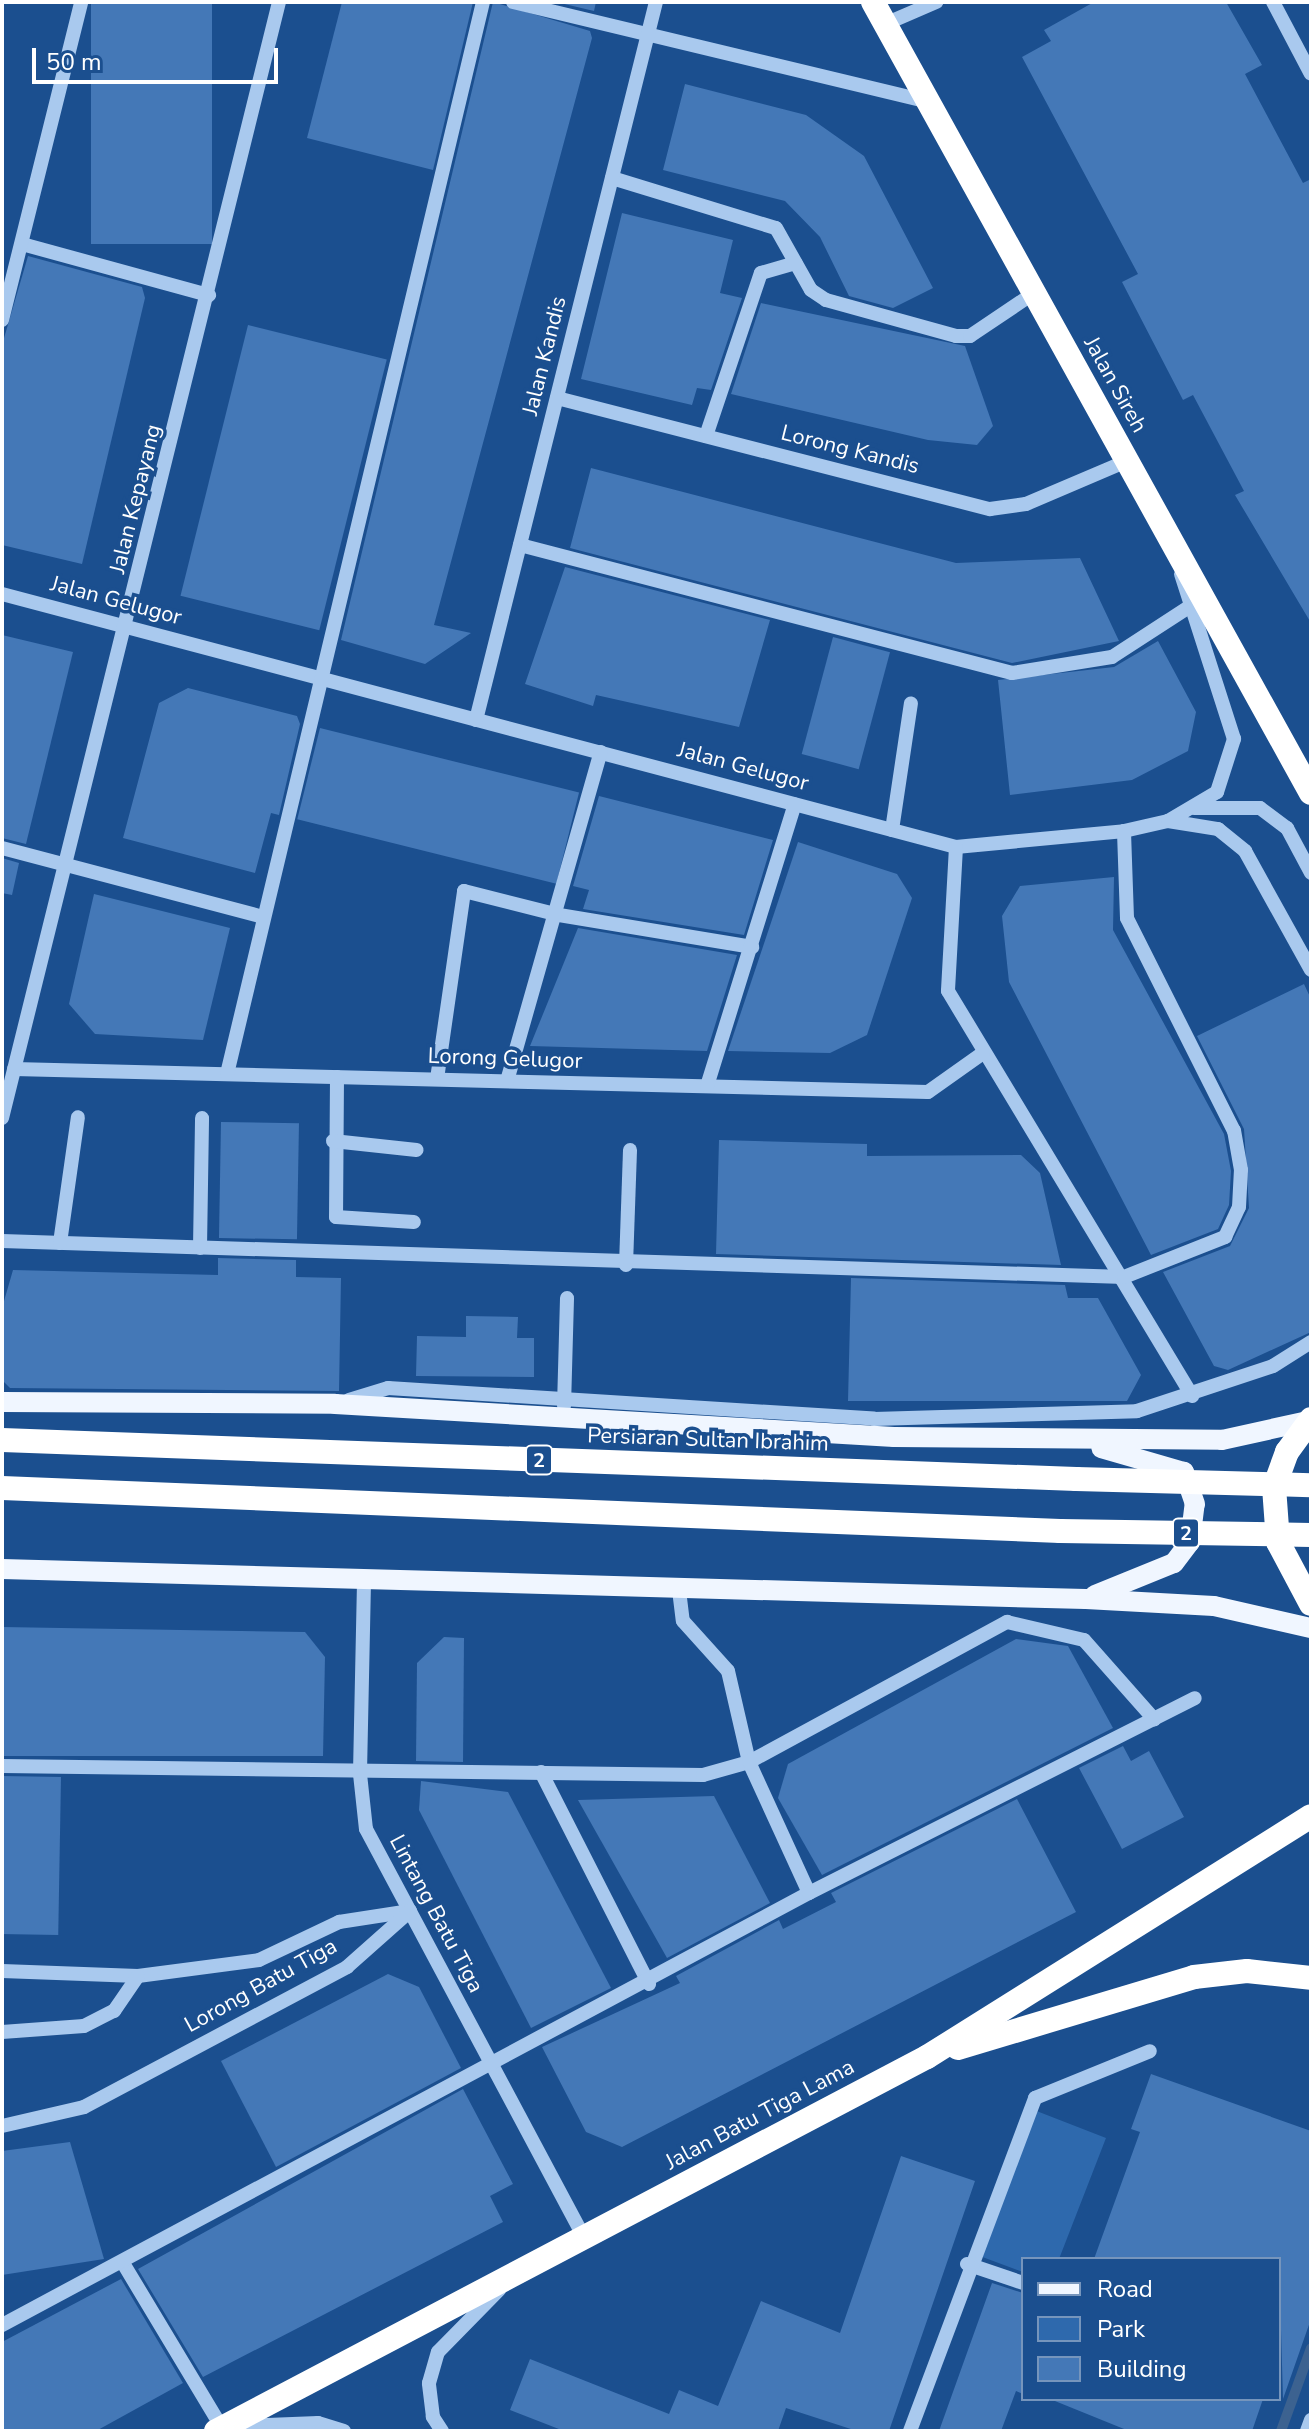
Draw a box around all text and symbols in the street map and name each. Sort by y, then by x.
scale bar [36,32,282,82]
text: 50 m [46,46,102,78]
street label: Jalan Kandis [517,294,573,418]
street label: Jalan Sireh [1078,332,1152,438]
street label: Lorong Kandis [778,420,922,480]
street label: Jalan Kepayang [105,422,167,576]
street label: Jalan Gelugor [48,571,184,631]
street label: Jalan Gelugor [675,737,811,797]
street label: Lorong Gelugor [427,1043,583,1075]
street label: Persiaran Sultan Ibrahim [587,1423,829,1457]
road number: 2 [525,1444,553,1476]
road number: 2 [1172,1517,1200,1549]
street label: Lintang Batu Tiga [383,1831,489,1997]
street label: Lorong Batu Tiga [180,1933,342,2039]
street label: Jalan Batu Tiga Lama [661,2054,859,2176]
legend [1021,2257,1281,2401]
text: Road [1097,2273,1153,2305]
text: Park [1097,2313,1145,2345]
text: Building [1097,2353,1187,2385]

